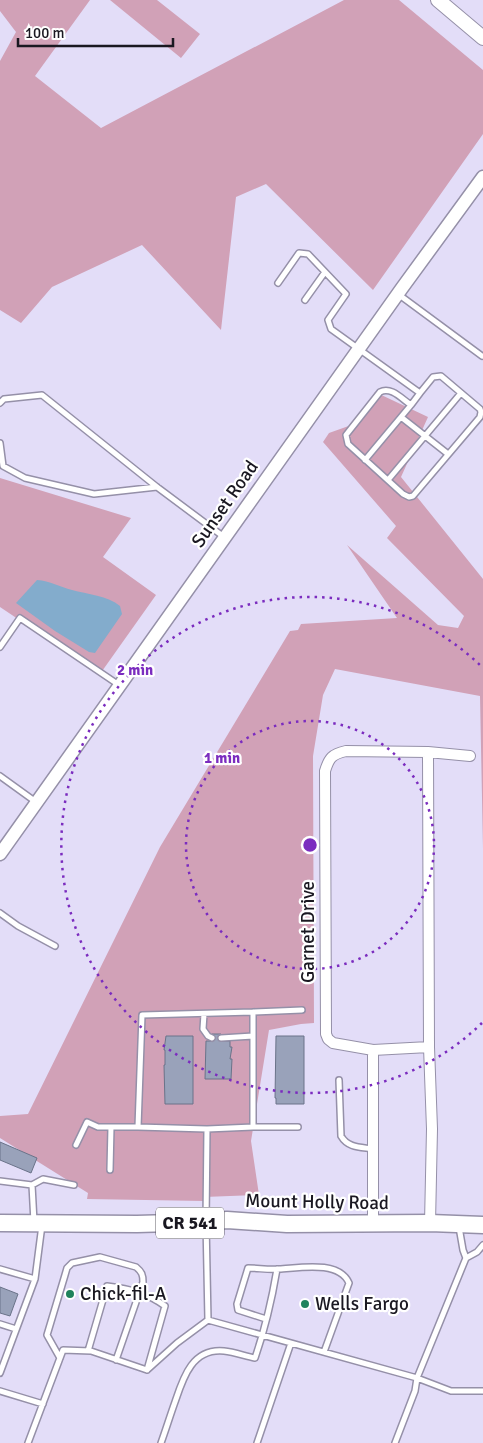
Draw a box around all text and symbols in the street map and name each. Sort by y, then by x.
scale bar [18,15,172,47]
text: 100 m [25,24,65,42]
street label: Sunset Road [186,456,264,552]
text: 2 min [117,661,153,679]
text: 1 min [204,749,240,767]
centre of rings [301,836,319,854]
street label: Garnet Drive [296,881,320,983]
street label: Mount Holly Road [245,1189,389,1215]
road number: CR 541 [156,1208,224,1238]
place label: Chick-fil-A [80,1282,167,1306]
marker: Chick-fil-A [64,1288,76,1300]
place label: Wells Fargo [315,1292,409,1316]
marker: Wells Fargo [299,1298,311,1310]

